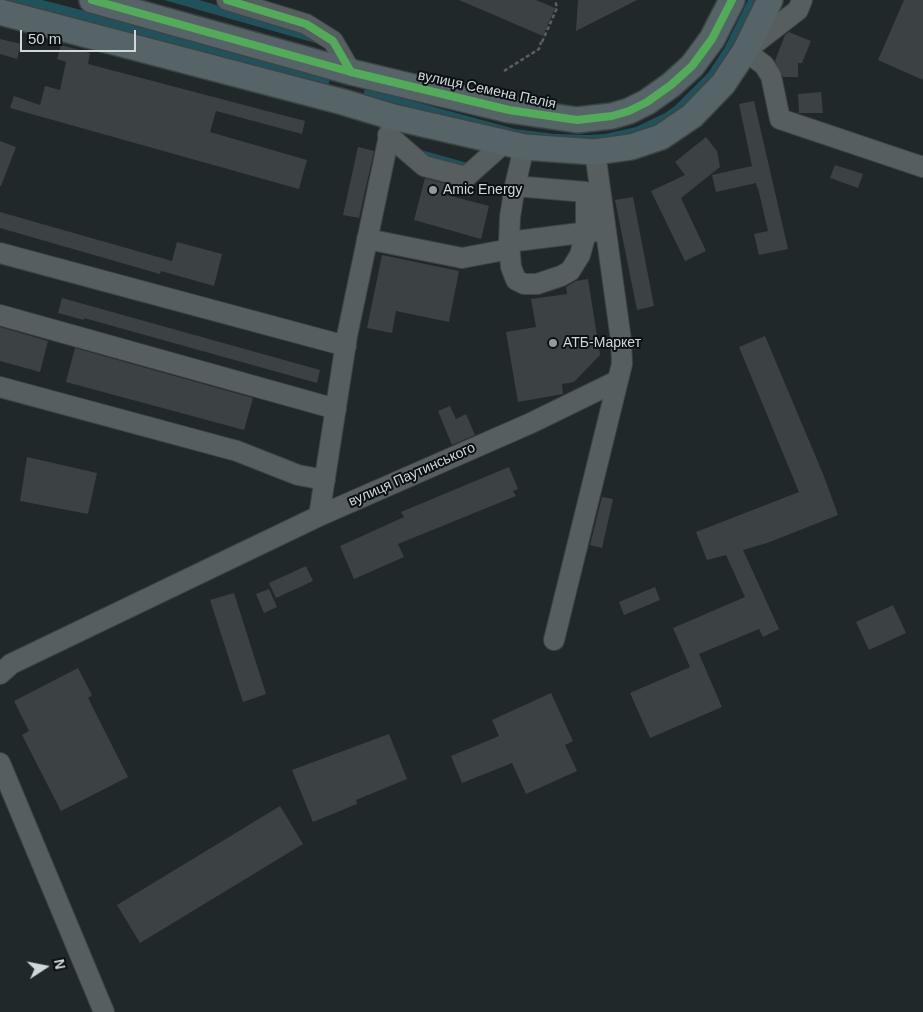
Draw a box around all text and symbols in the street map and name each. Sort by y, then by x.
scale bar [22,20,139,52]
text: 50 m [28,30,61,47]
street label: вулиця Семена Палія [416,67,558,113]
place label: Amic Energy [443,182,522,198]
marker: Amic Energy [427,184,439,196]
place label: АТБ-Маркет [563,335,641,351]
marker: АТБ-Маркет [547,337,559,349]
street label: вулиця Паутинського [346,439,478,511]
north arrow [20,942,70,992]
text: N [51,958,69,971]

